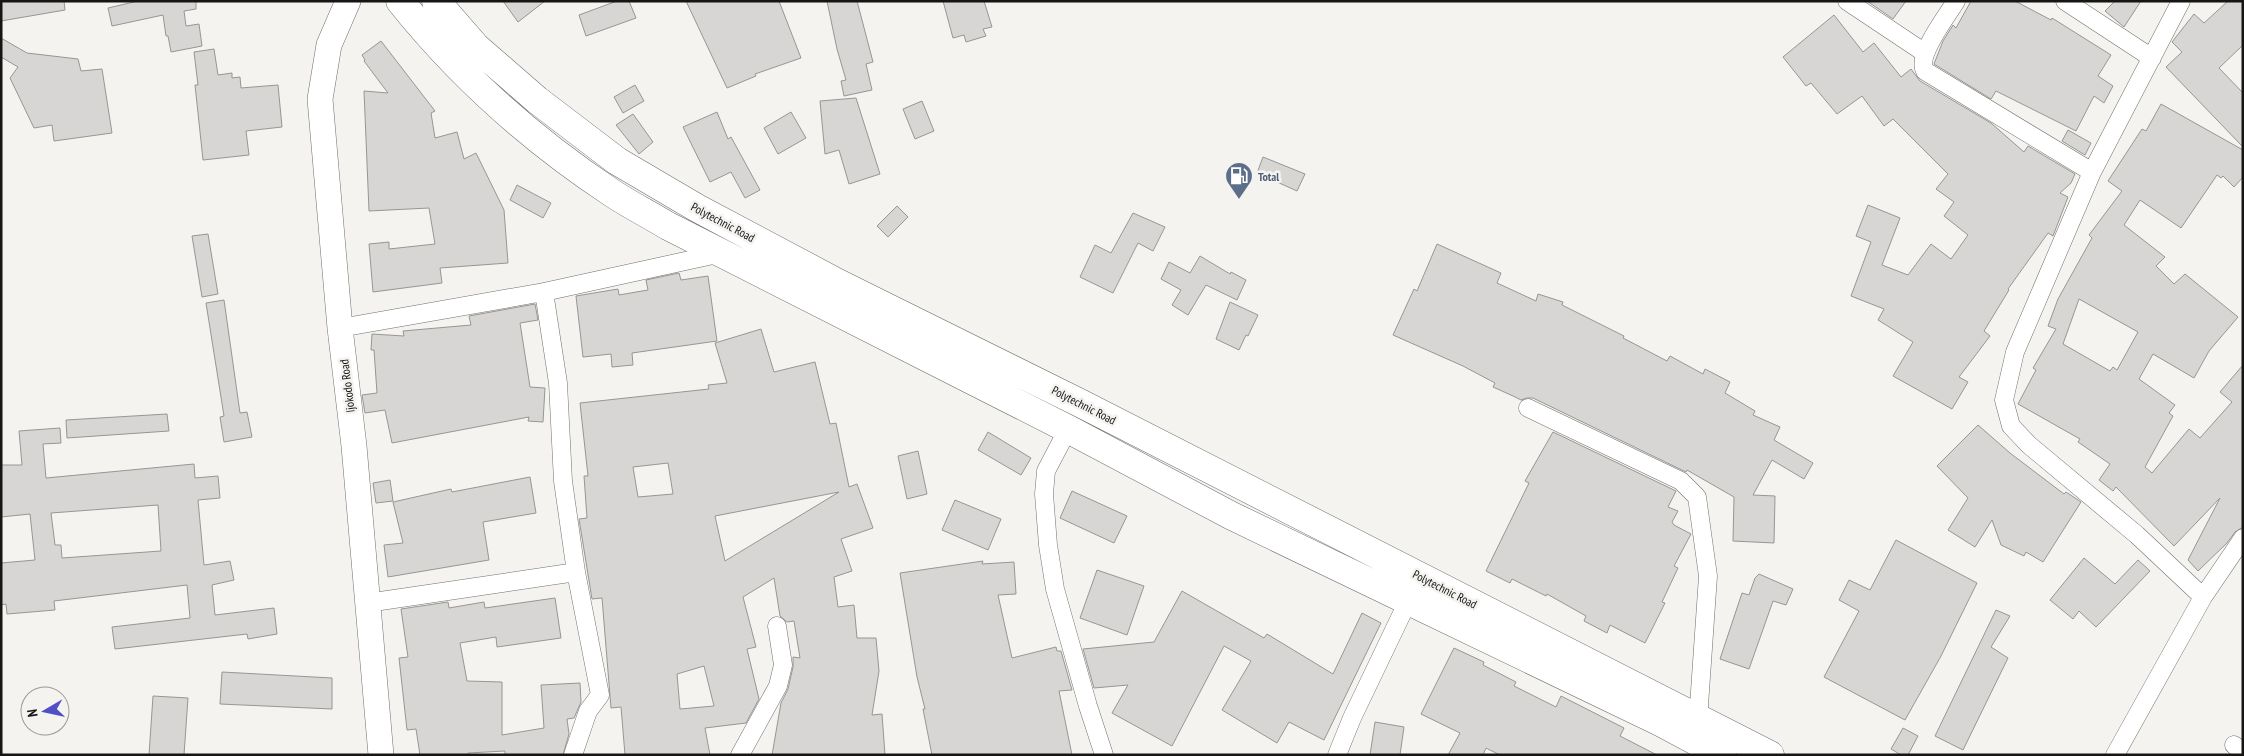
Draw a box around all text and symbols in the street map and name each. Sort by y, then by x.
fuel station icon: Total [1224,161,1254,200]
place label: Total [1258,169,1279,184]
street label: Polytechnic Road [689,199,757,245]
street label: Ijokodo Road [336,358,358,414]
street label: Polytechnic Road [1049,382,1119,428]
street label: Polytechnic Road [1410,566,1480,612]
north arrow [20,686,70,736]
text: N [23,708,42,718]

